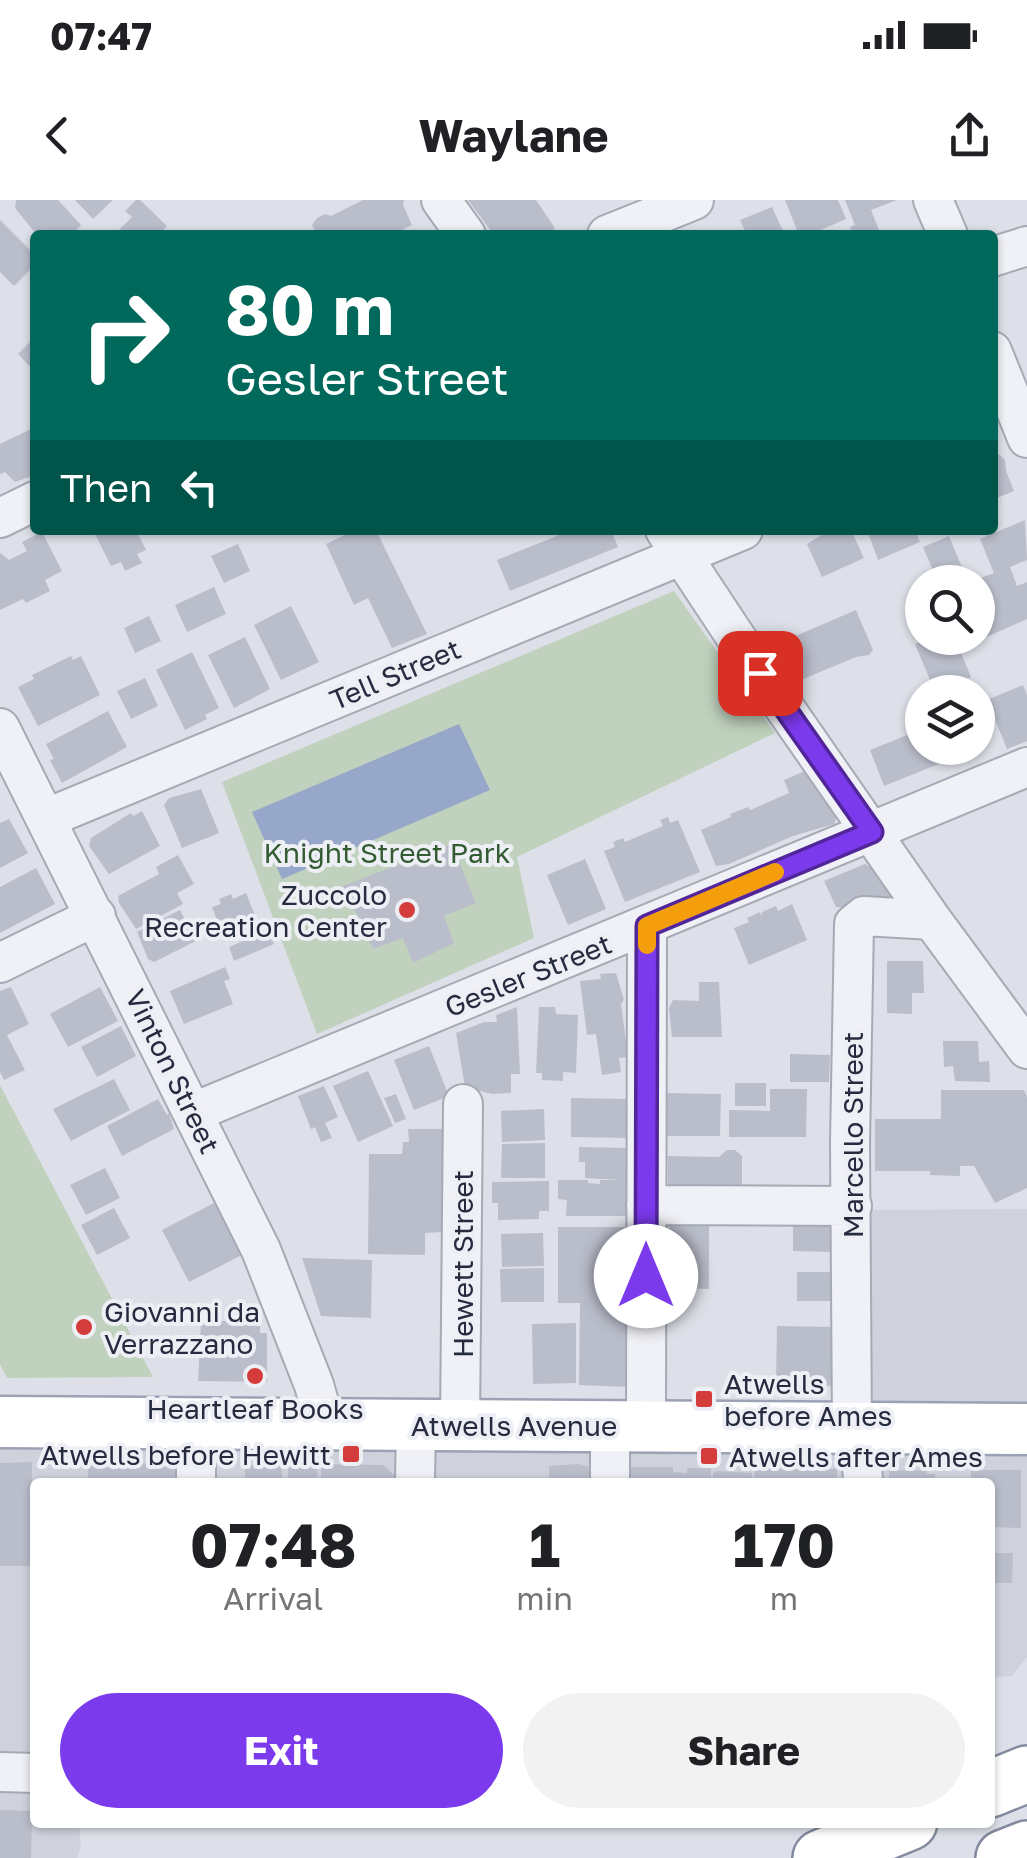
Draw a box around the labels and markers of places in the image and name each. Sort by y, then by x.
pin [718,631,803,716]
place label: Zuccolo Recreation Center [144,878,387,943]
marker: Zuccolo Recreation Center [396,899,418,921]
place label: Giovanni da Verrazzano [104,1295,260,1360]
marker: Giovanni da Verrazzano [73,1316,95,1338]
marker: Heartleaf Books [244,1365,266,1387]
place label: Atwells before Ames [724,1367,892,1432]
marker: Atwells before Ames [693,1388,715,1410]
place label: Heartleaf Books [146,1392,364,1425]
place label: Atwells before Hewitt [40,1438,331,1471]
place label: Atwells after Ames [729,1440,983,1473]
marker: Atwells before Hewitt [340,1443,362,1465]
marker: Atwells after Ames [698,1445,720,1467]

